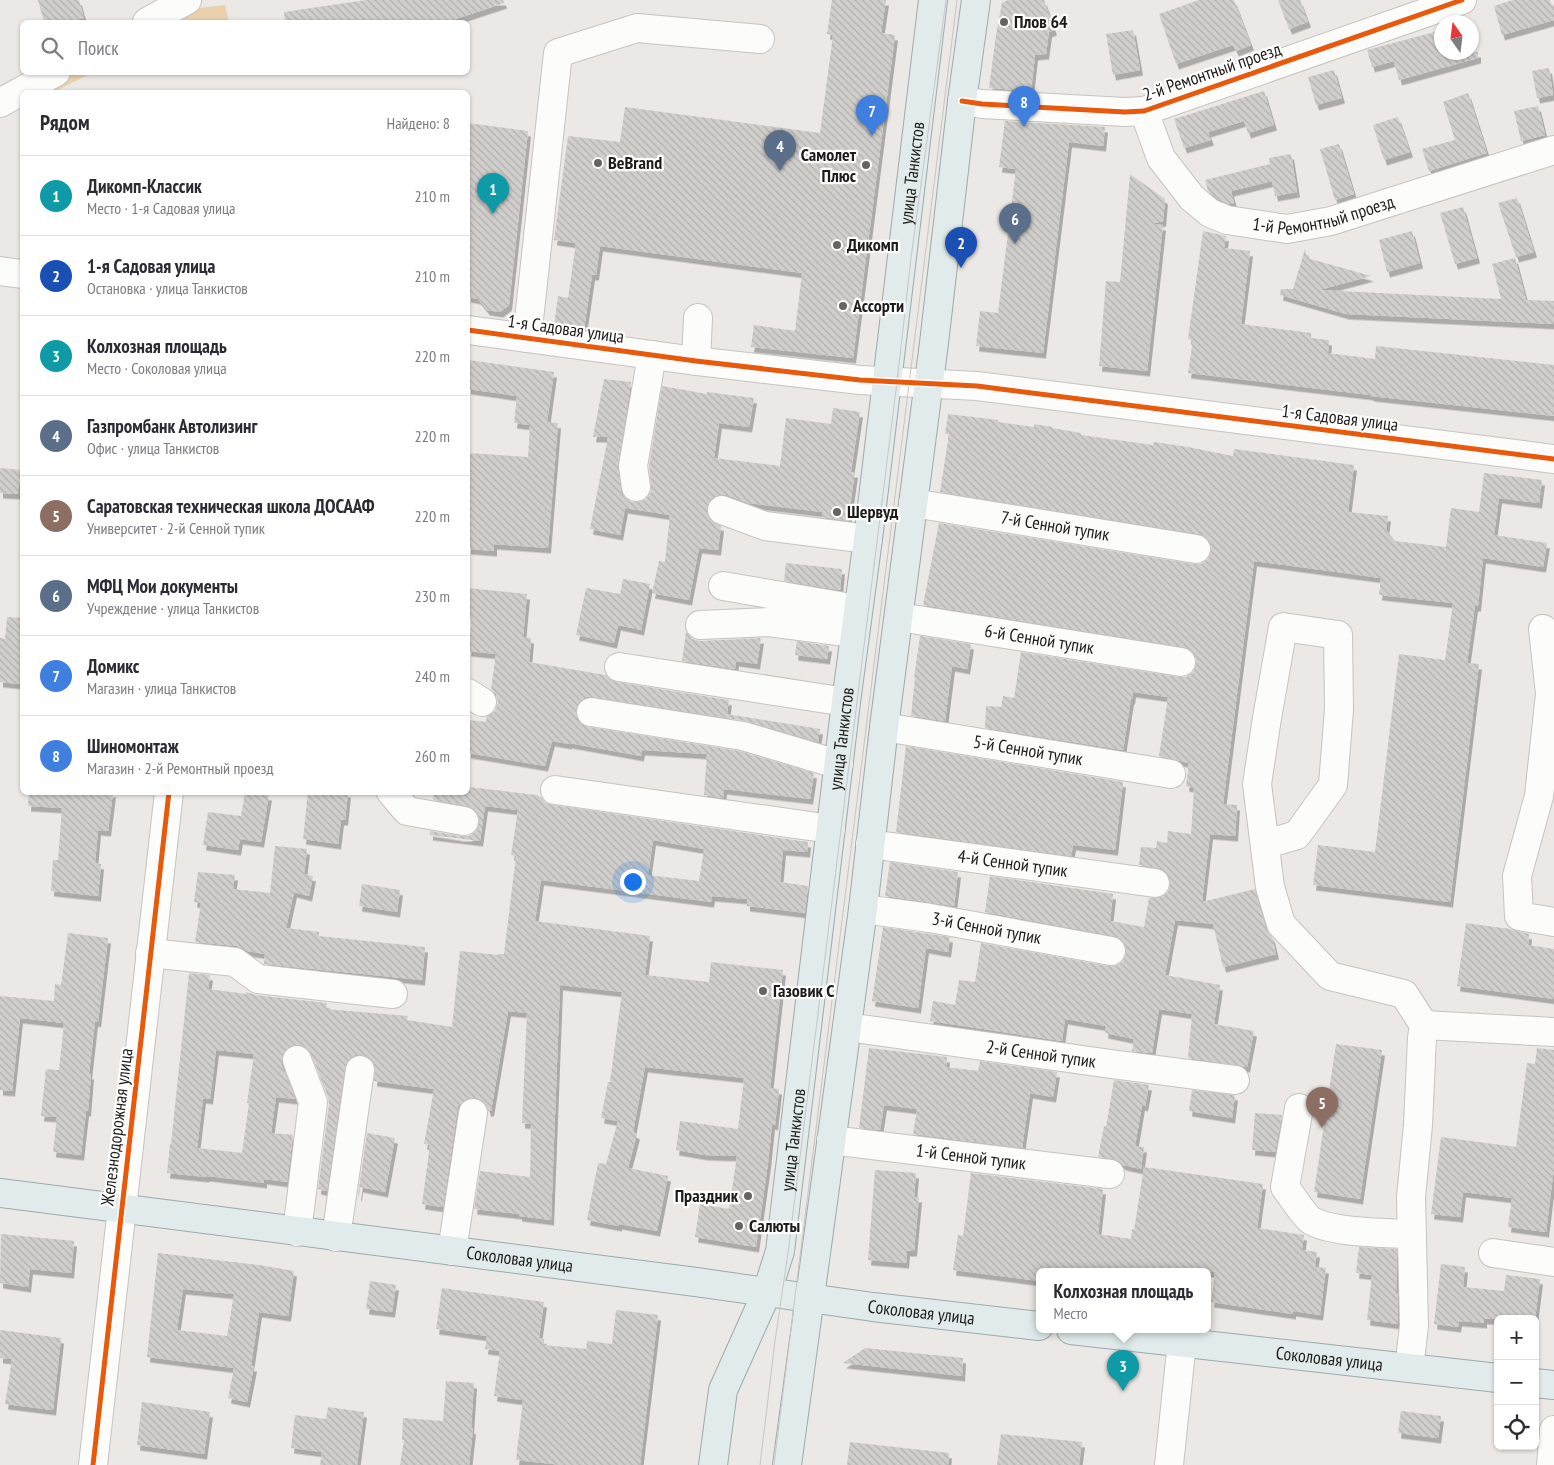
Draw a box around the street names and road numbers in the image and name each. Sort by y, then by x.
street label: 2-й Ремонтный проезд [1140,37,1284,106]
street label: улица Танкистов [894,120,929,226]
street label: 1-й Ремонтный проезд [1251,190,1397,240]
street label: 1-я Садовая улица [506,309,626,348]
street label: 1-я Садовая улица [1280,399,1400,436]
street label: 7-й Сенной тупик [999,505,1111,546]
street label: 6-й Сенной тупик [983,619,1096,659]
street label: улица Танкистов [823,686,859,791]
street label: 5-й Сенной тупик [972,730,1085,770]
street label: 4-й Сенной тупик [956,844,1069,882]
street label: 3-й Сенной тупик [930,907,1043,949]
street label: 2-й Сенной тупик [985,1035,1098,1073]
street label: Железнодорожная улица [95,1047,138,1208]
street label: улица Танкистов [775,1087,810,1193]
street label: 1-й Сенной тупик [915,1138,1027,1175]
street label: Соколовая улица [465,1241,575,1277]
street label: Соколовая улица [866,1294,976,1330]
street label: Соколовая улица [1275,1341,1384,1376]

